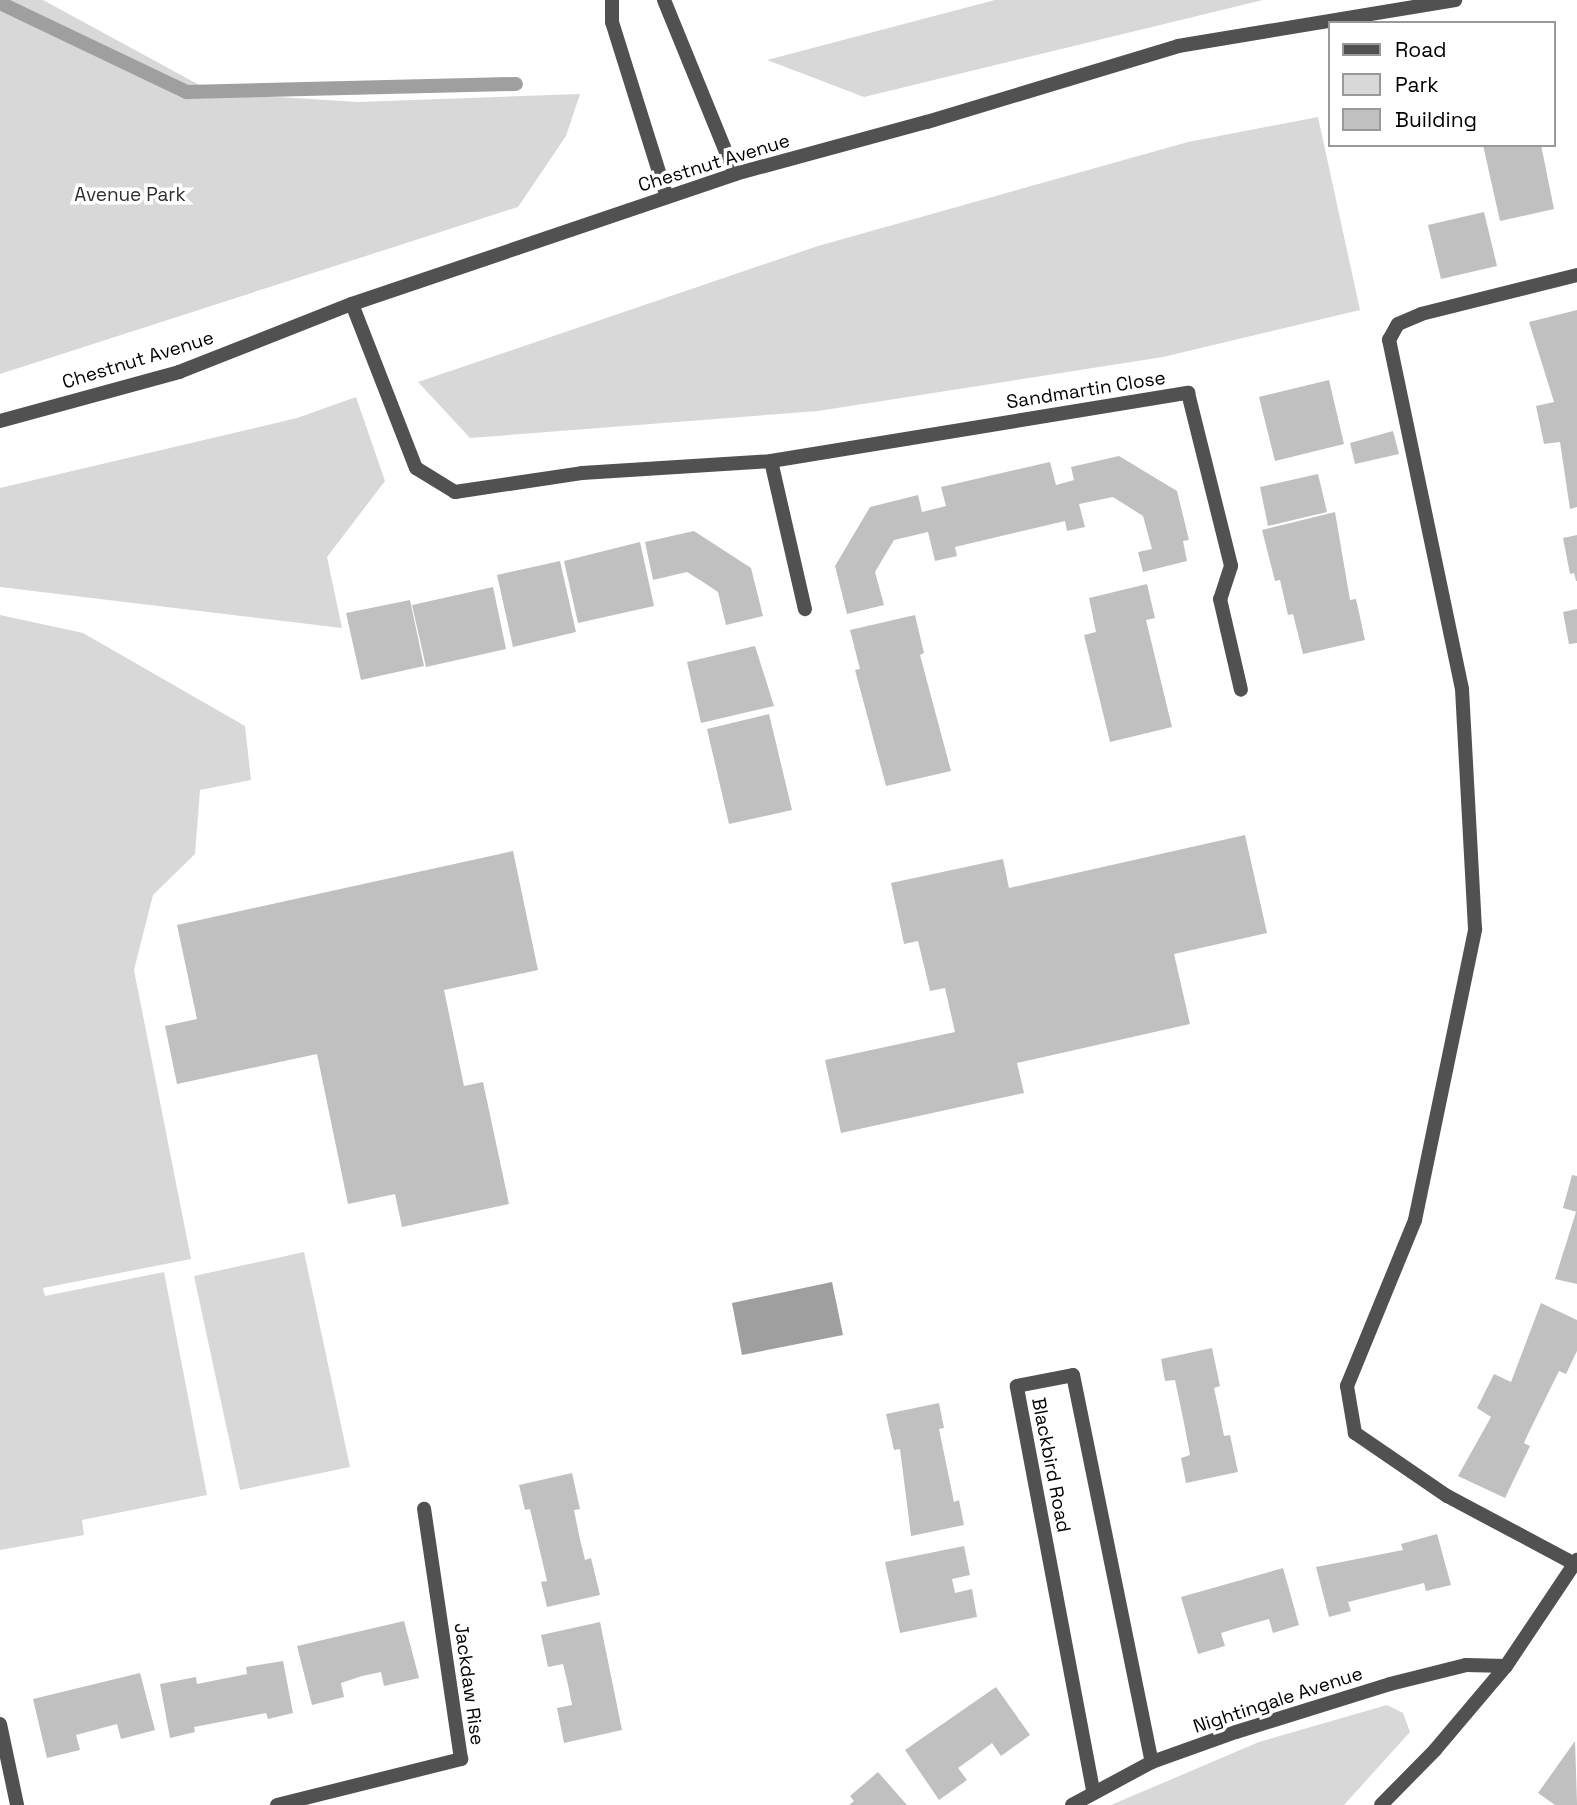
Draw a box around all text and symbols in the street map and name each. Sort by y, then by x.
legend [1328,21,1556,147]
text: Road [1395,36,1447,63]
text: Park [1395,71,1439,98]
text: Building [1395,106,1477,133]
street label: Chestnut Avenue [635,129,793,197]
park label: Avenue Park [74,184,186,206]
street label: Chestnut Avenue [59,326,217,394]
street label: Sandmartin Close [1005,366,1167,414]
street label: Blackbird Road [1027,1396,1075,1534]
street label: Jackdaw Rise [449,1621,489,1747]
street label: Nightingale Avenue [1190,1662,1366,1738]

